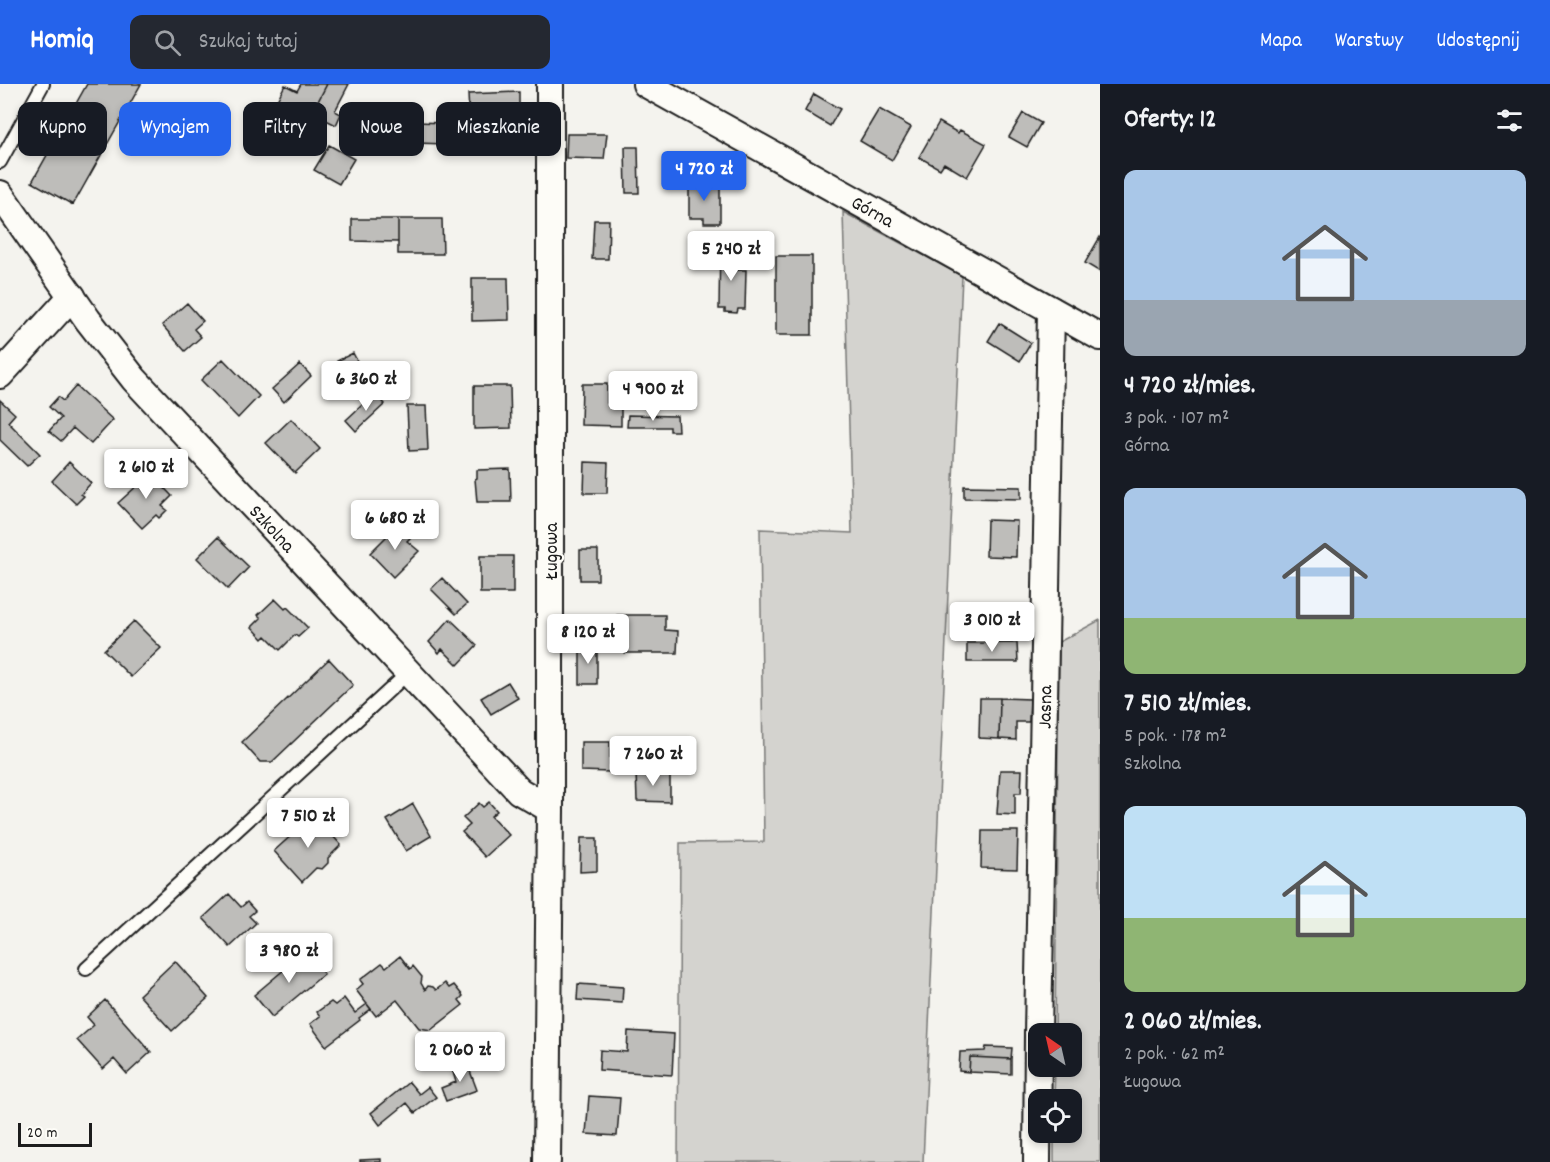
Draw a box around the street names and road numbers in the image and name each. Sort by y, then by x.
street label: Górna [845,190,899,237]
street label: Szkolna [241,499,301,561]
street label: Ługowa [539,522,567,580]
street label: Jasna [1032,684,1061,729]

